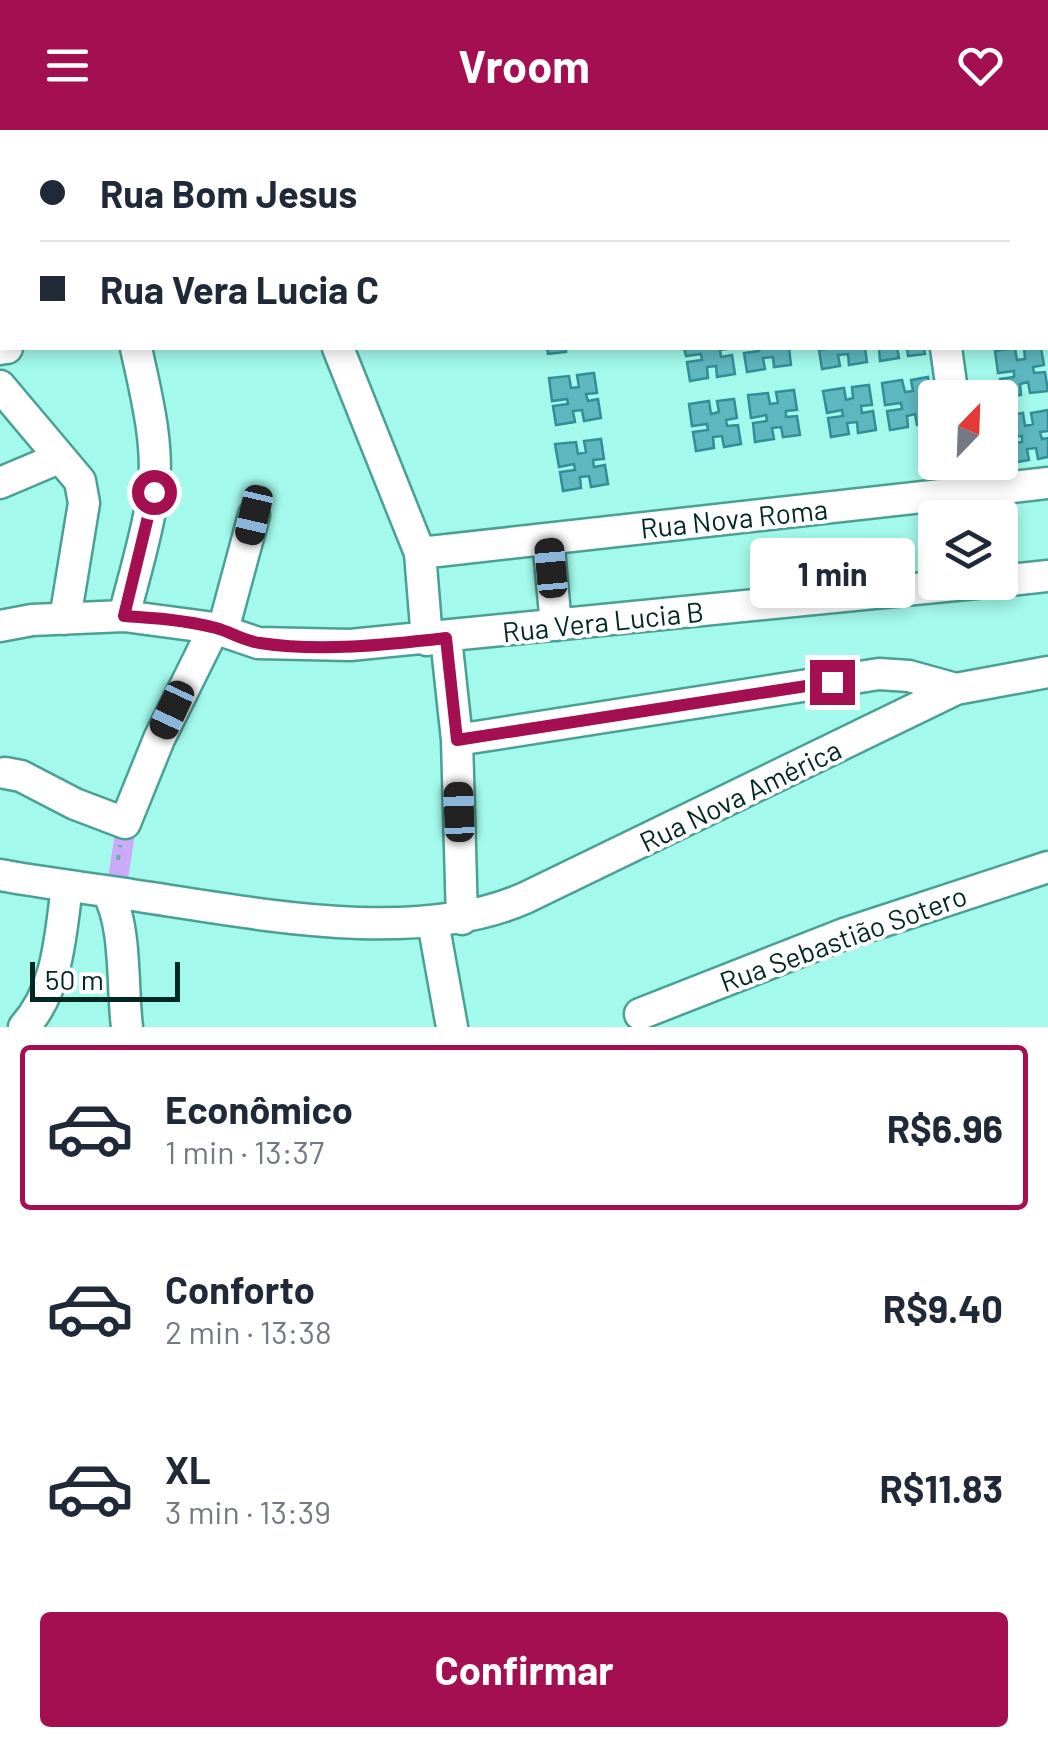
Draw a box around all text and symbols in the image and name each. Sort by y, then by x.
icon: menu [40,38,95,93]
text: Vroom [458,38,590,92]
icon: heart [953,38,1008,93]
text: Rua Bom Jesus [100,170,357,216]
text: Rua Vera Lucia C [100,266,379,312]
north arrow [918,380,1018,480]
map controls [918,380,1018,600]
route start [132,470,177,515]
car [233,482,275,548]
street label: Rua Nova Roma [639,491,829,545]
button: layers [918,500,1018,600]
car [533,537,569,599]
callout: 1 min [750,537,914,607]
text: 1 min [797,554,868,592]
street label: Rua Vera Lucia B [501,594,705,648]
route end [810,660,855,705]
car [146,676,198,744]
street label: Rua Nova América [634,732,846,858]
car [443,781,475,843]
street label: Rua Sebastião Sotero [715,878,971,998]
scale bar [30,957,180,1001]
text: 50 m [45,962,104,996]
icon: car [45,1083,135,1173]
text: Econômico [165,1086,353,1132]
text: R$6.96 [887,1105,1003,1151]
text: 1 min · 13:37 [165,1132,324,1170]
icon: car [45,1263,135,1353]
text: Conforto [165,1266,315,1312]
text: R$9.40 [883,1285,1003,1331]
text: 2 min · 13:38 [165,1312,332,1350]
icon: car [45,1443,135,1533]
text: XL [165,1446,211,1492]
text: R$11.83 [879,1465,1003,1511]
text: 3 min · 13:39 [165,1492,331,1530]
button: Confirmar [40,1612,1008,1727]

